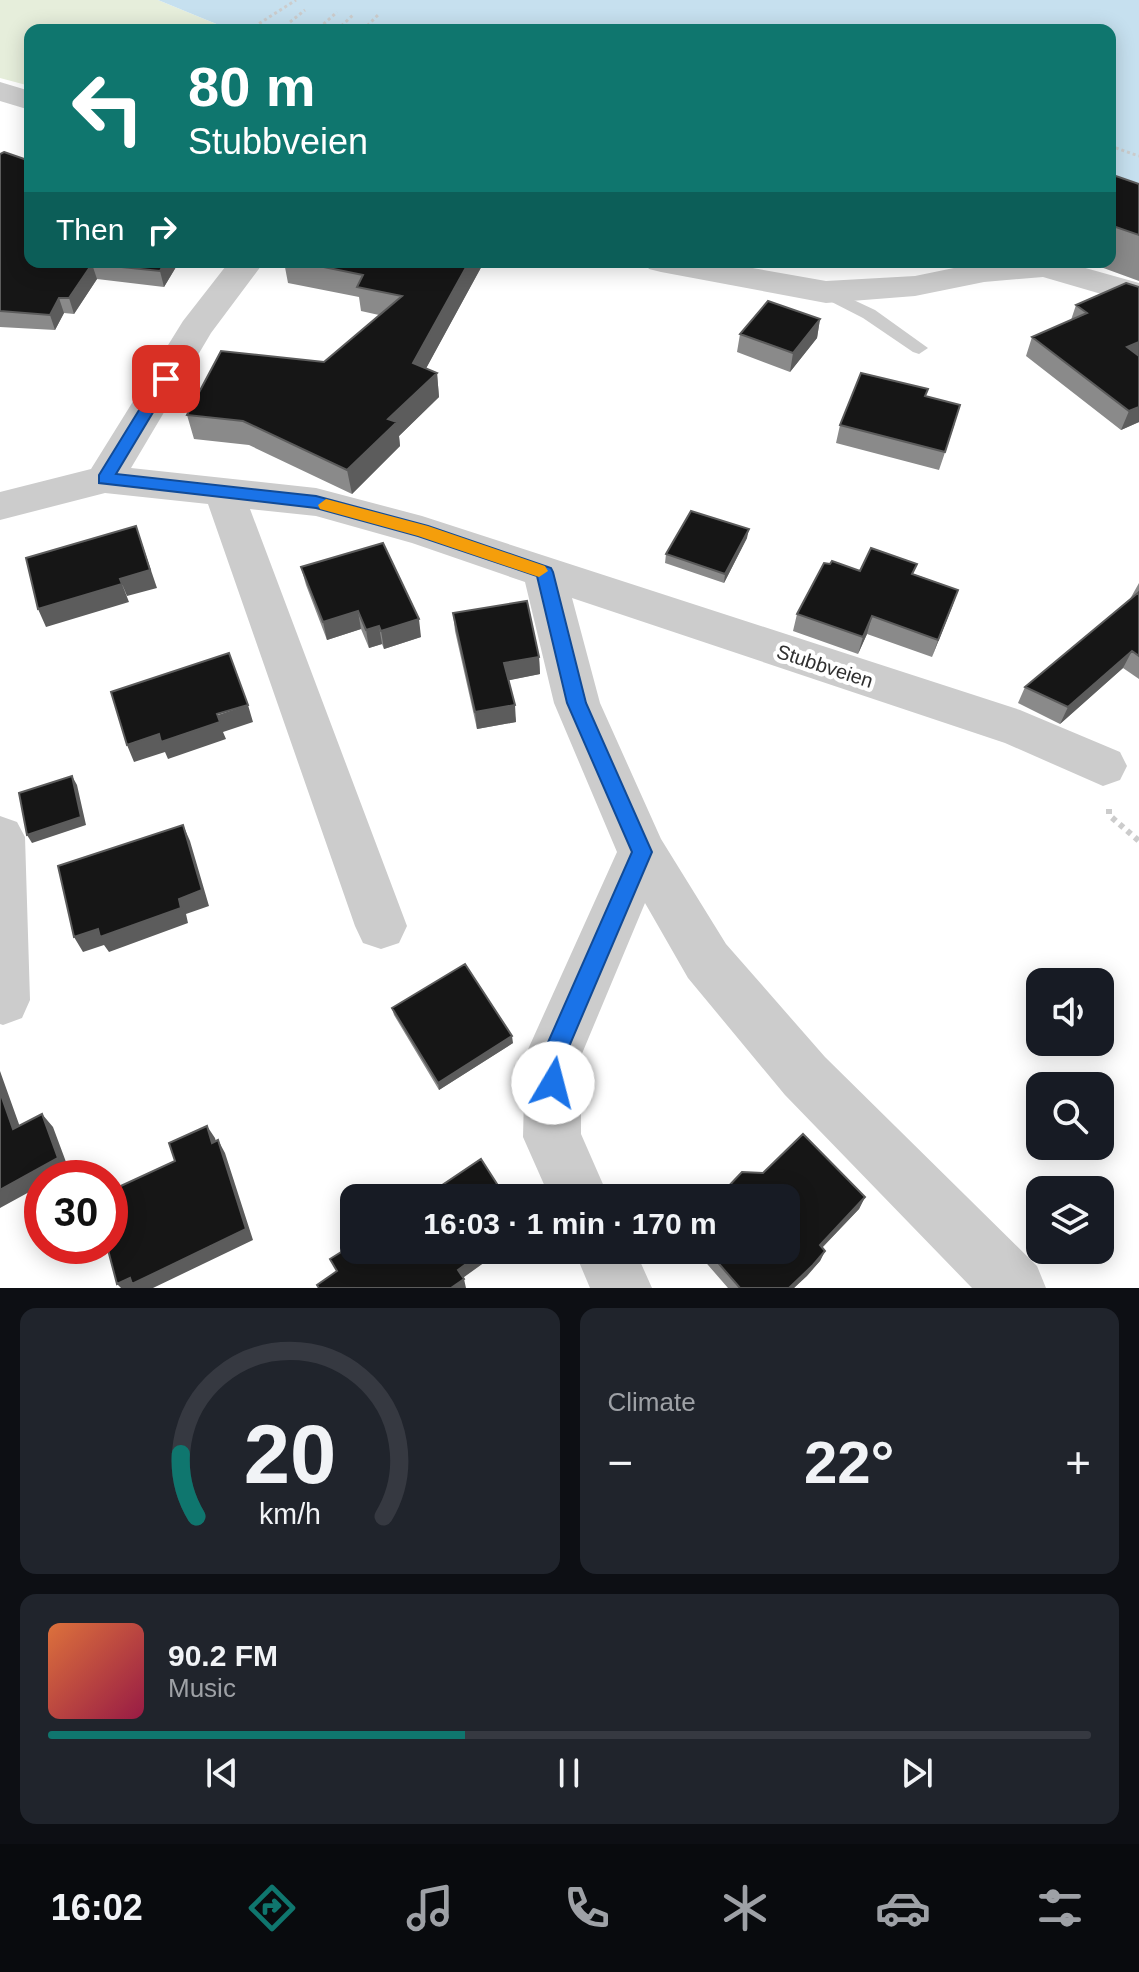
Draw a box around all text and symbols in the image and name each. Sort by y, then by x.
text: 80 m [188,55,316,118]
icon: left [56,56,160,160]
text: Stubbveien [188,121,368,162]
icon: right [140,208,184,252]
text: Then [56,213,124,246]
pin [132,345,200,413]
icon: arrive [144,357,188,401]
street label: Stubbveien [774,640,876,692]
map controls [1026,968,1114,1264]
button: sound [1026,968,1114,1056]
position arrow [511,1041,595,1125]
button: search [1026,1072,1114,1160]
speed limit sign: 30 [24,1160,128,1264]
button: layers [1026,1176,1114,1264]
text: 16:03 · 1 min · 170 m [423,1207,717,1240]
text: Climate [608,1387,696,1417]
text: 20 [243,1408,336,1501]
text: 22° [804,1429,895,1496]
text: − [608,1438,633,1487]
text: + [1065,1438,1091,1487]
text: km/h [259,1498,321,1530]
text: 90.2 FM [168,1639,278,1672]
text: Music [168,1673,236,1703]
icon: previous [200,1751,244,1795]
icon: pause [547,1751,591,1795]
icon: next [895,1751,939,1795]
icon: directions [244,1880,300,1936]
icon: music [402,1880,458,1936]
icon: phone [559,1880,615,1936]
icon: climate [717,1880,773,1936]
icon: car [875,1880,931,1936]
icon: filters [1032,1880,1088,1936]
text: 16:02 [51,1887,143,1928]

